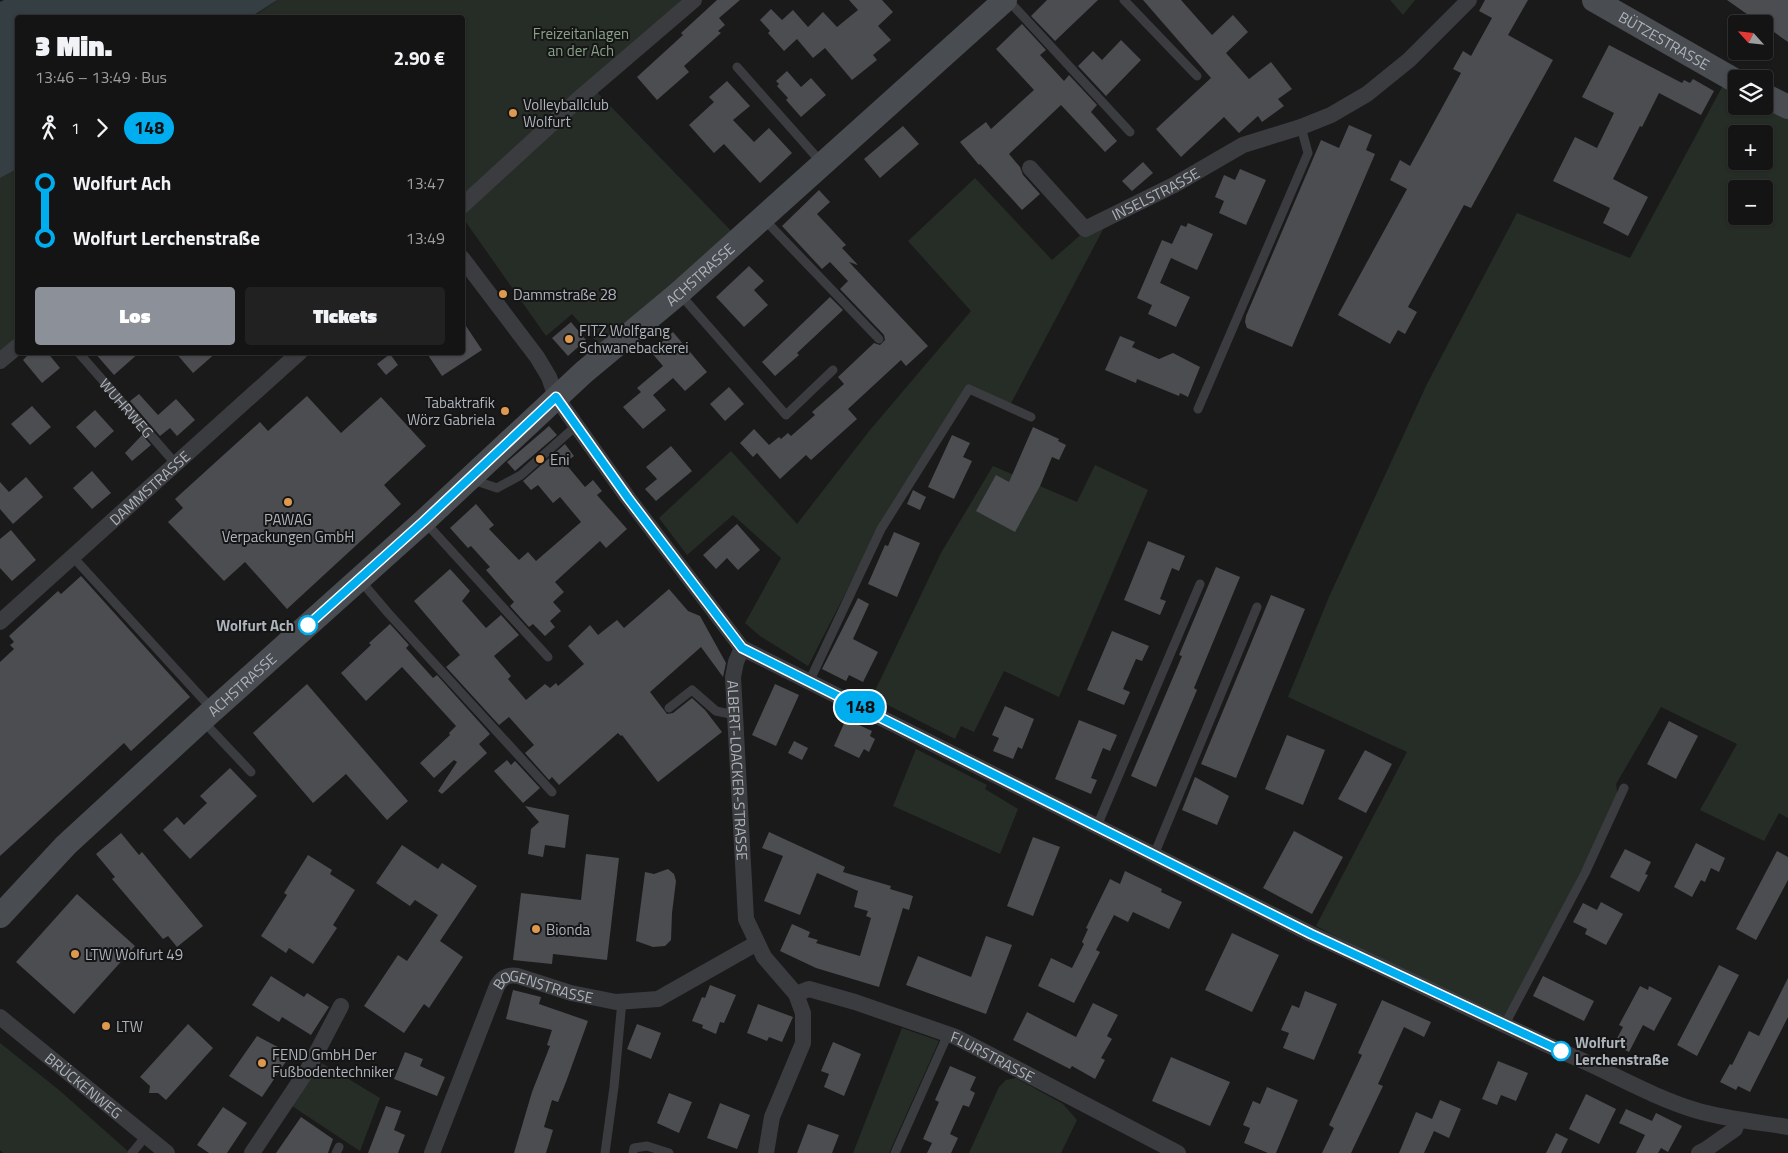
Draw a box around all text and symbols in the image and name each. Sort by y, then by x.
street label: BÜTZESTRASSE [1614,5,1714,75]
north arrow [1728,15,1772,60]
map controls [1728,15,1773,225]
park label: Freizeitanlagen an der Ach [533,22,629,62]
text: 3 Min. [35,24,112,67]
text: 2.90 € [393,43,445,72]
text: 13:46 – 13:49 · Bus [35,65,167,89]
button: layers [1728,70,1773,115]
place label: Volleyballclub Wolfurt [523,93,609,133]
marker: Volleyballclub Wolfurt [507,107,519,119]
icon: walk [35,114,63,142]
icon: forward [88,114,116,142]
text: 148 [134,114,164,141]
text: 1 [71,116,80,140]
button: + [1728,125,1773,170]
street label: INSELSTRASSE [1108,161,1204,226]
text: Wolfurt Ach [73,168,171,197]
text: 13:47 [406,171,445,195]
button: − [1728,180,1773,225]
text: Wolfurt Lerchenstraße [73,223,260,252]
text: 13:49 [406,226,445,250]
street label: ACHSTRASSE [660,237,739,311]
place label: Dammstraße 28 [513,283,617,306]
button: Los [35,287,235,345]
button: Tickets [245,287,445,345]
marker: Dammstraße 28 [497,288,509,300]
place label: FITZ Wolfgang Schwanebackerei [579,319,689,359]
marker: FITZ Wolfgang Schwanebackerei [563,333,575,345]
street label: WUHRWEG [94,373,159,443]
place label: Tabaktrafik Wörz Gabriela [407,391,495,431]
marker: Tabaktrafik Wörz Gabriela [499,405,511,417]
street label: DAMMSTRASSE [104,445,195,530]
place label: Eni [550,448,570,471]
marker: Eni [534,453,546,465]
marker: PAWAG Verpackungen GmbH [282,496,294,508]
place label: PAWAG Verpackungen GmbH [222,508,354,548]
place label: Wolfurt Ach [216,614,294,637]
marker: Wolfurt Ach [298,615,318,635]
street label: ACHSTRASSE [202,647,281,722]
street label: ALBERT-LOACKER-STRASSE [722,680,754,861]
line badge: 148 [831,691,889,723]
text: 148 [845,693,875,720]
place label: Bionda [546,918,590,941]
marker: Bionda [530,923,542,935]
place label: LTW Wolfurt 49 [85,943,183,966]
marker: LTW Wolfurt 49 [69,948,81,960]
street label: BOGENSTRASSE [486,964,595,1009]
place label: LTW [116,1015,143,1038]
marker: LTW [100,1020,112,1032]
street label: FLURSTRASSE [948,1025,1039,1088]
place label: Wolfurt Lerchenstraße [1575,1031,1669,1071]
marker: Wolfurt Lerchenstraße [1551,1041,1571,1061]
place label: FEND GmbH Der Fußbodentechniker [272,1043,394,1083]
street label: BRÜCKENWEG [40,1047,127,1124]
marker: FEND GmbH Der Fußbodentechniker [256,1057,268,1069]

